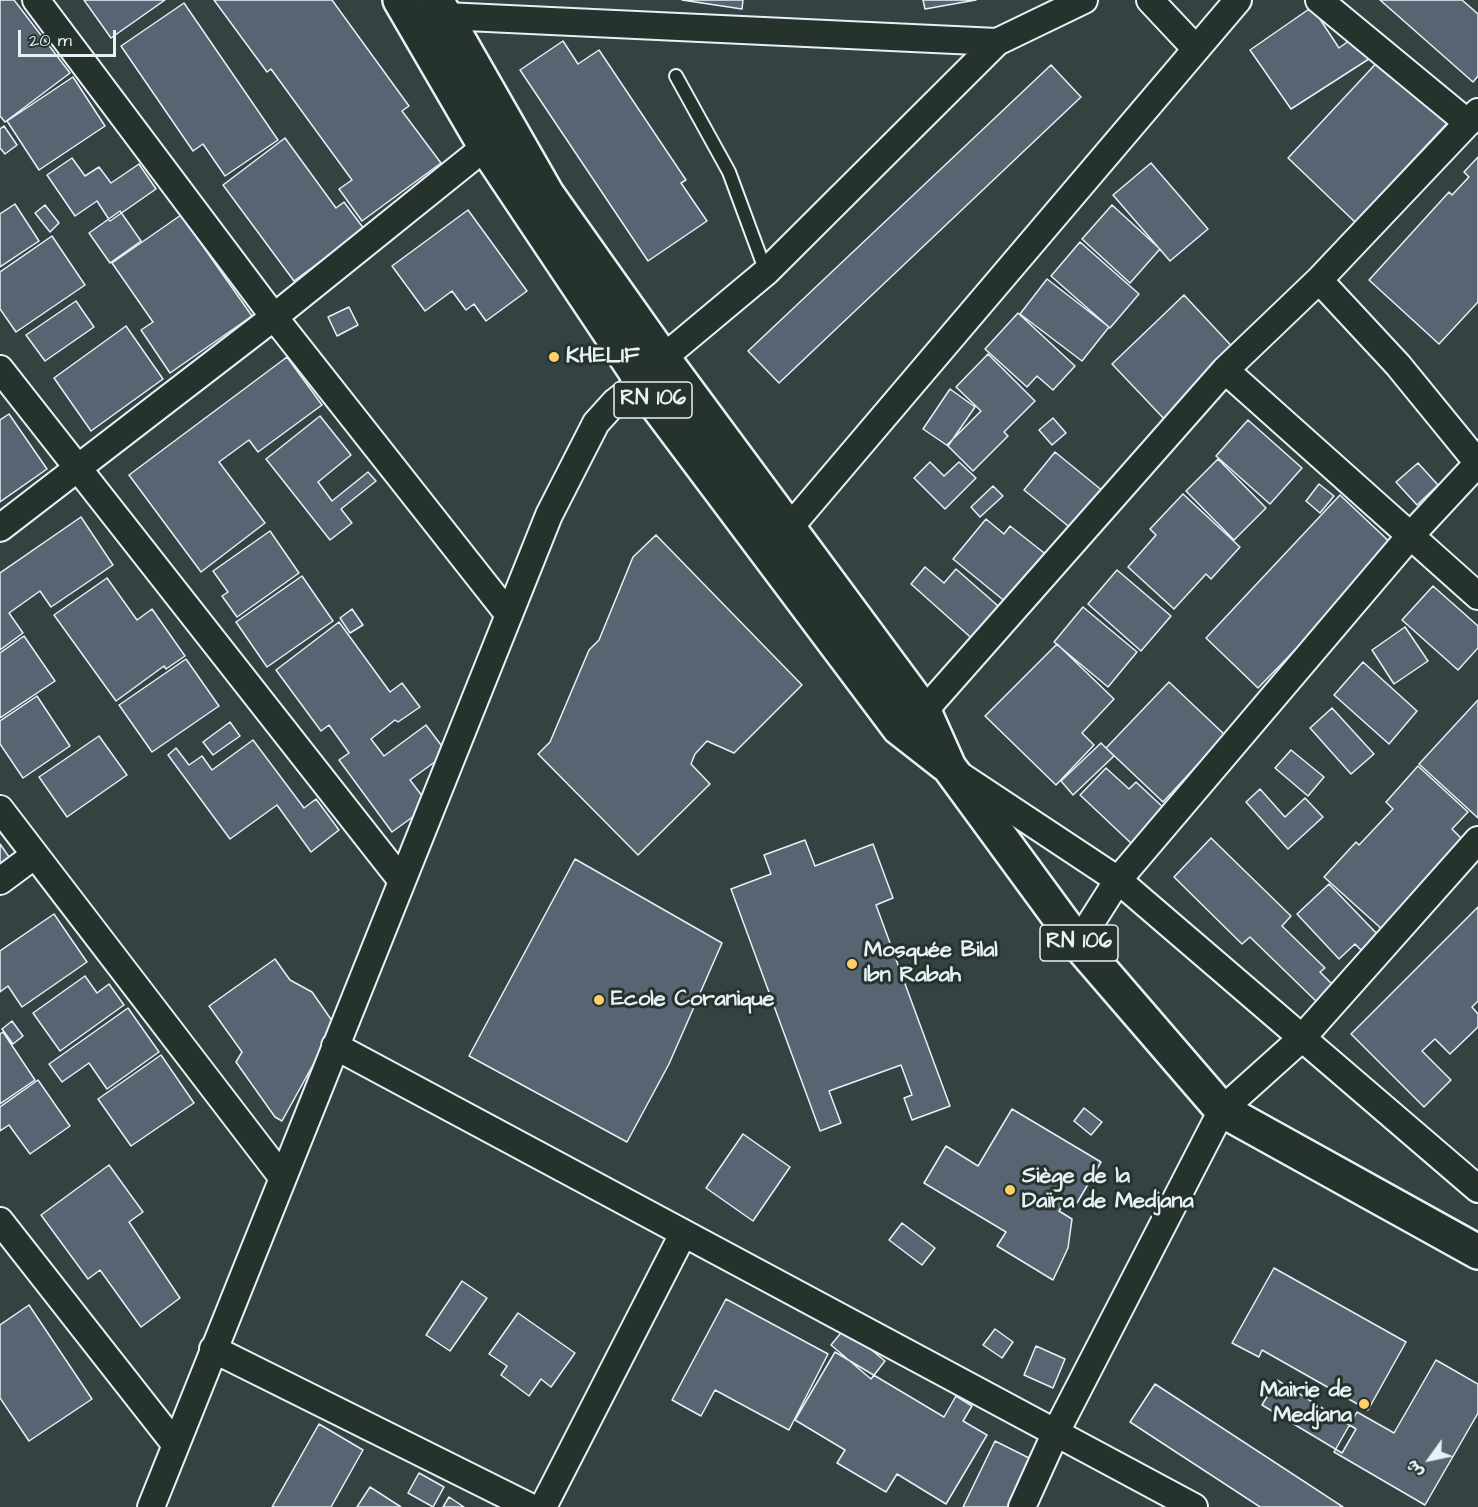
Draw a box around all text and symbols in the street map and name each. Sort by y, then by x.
scale bar [21,18,118,56]
text: 20 m [29,28,72,53]
place label: KHELIF [566,344,639,370]
marker: KHELIF [547,350,561,364]
road number: RN 106 [614,382,692,418]
road number: RN 106 [1040,925,1118,961]
place label: Mosquée Bilal Ibn Rabah [864,938,998,990]
marker: Mosquée Bilal Ibn Rabah [845,957,859,971]
place label: Ecole Coranique [611,987,774,1013]
marker: Ecole Coranique [592,993,606,1007]
place label: Siège de la Daïra de Medjana [1022,1164,1194,1216]
marker: Siège de la Daïra de Medjana [1003,1183,1017,1197]
place label: Mairie de Medjana [1260,1378,1352,1430]
marker: Mairie de Medjana [1357,1397,1371,1411]
north arrow [1400,1429,1460,1489]
text: ش [1401,1455,1429,1482]

